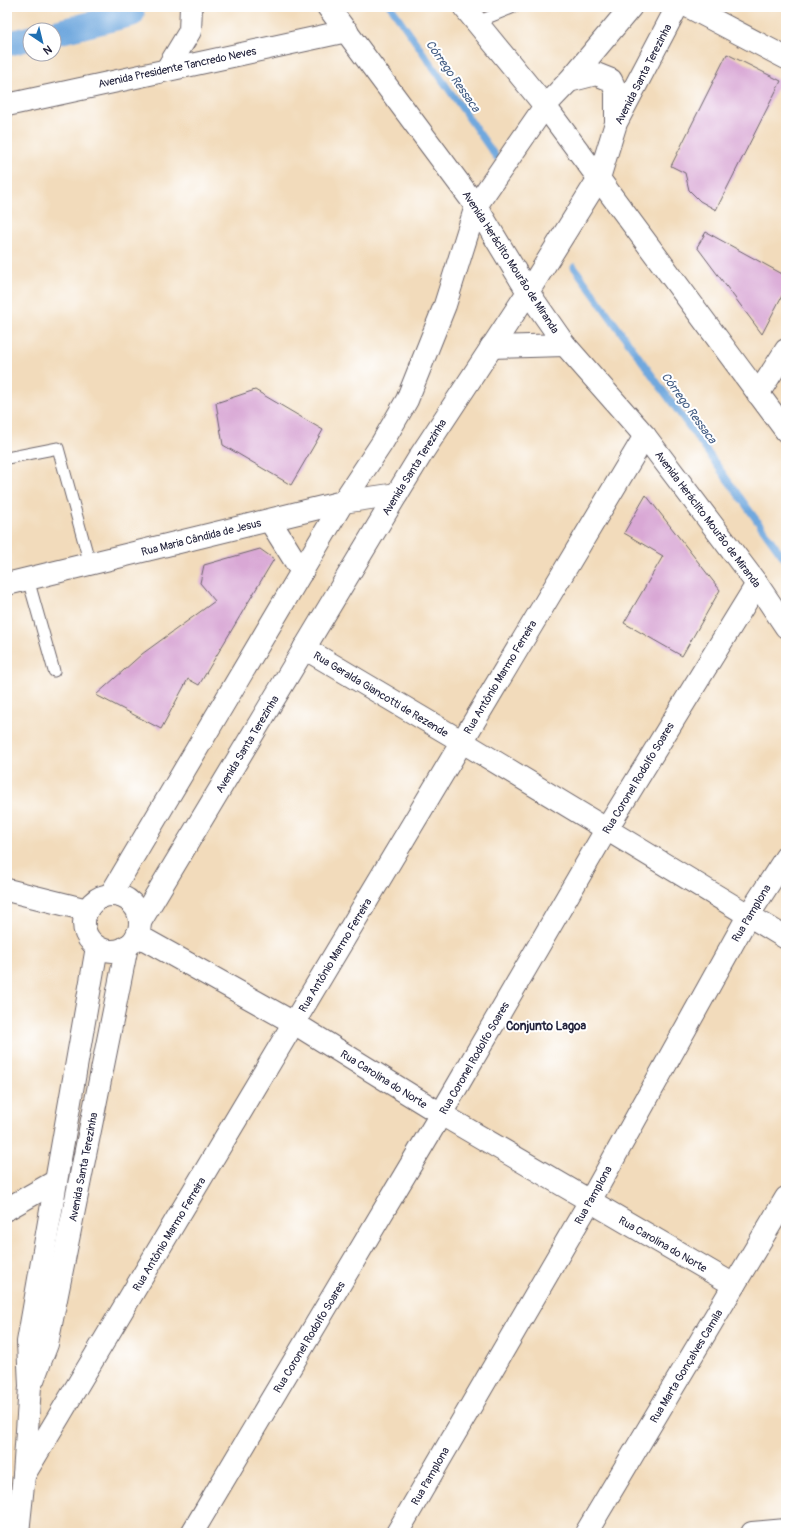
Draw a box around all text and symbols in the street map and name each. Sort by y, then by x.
north arrow [22,22,62,62]
street label: Avenida Santa Terezinha [612,22,674,127]
water label: Córrego Ressaca [422,38,484,116]
text: N [40,42,54,58]
street label: Avenida Presidente Tancredo Neves [97,44,257,91]
street label: Avenida Heráclito Mourão de Miranda [460,188,562,336]
water label: Córrego Ressaca [658,370,720,448]
street label: Avenida Santa Terezinha [379,417,449,518]
street label: Avenida Heráclito Mourão de Miranda [652,449,763,590]
street label: Rua Maria Cândida de Jesus [140,516,263,559]
street label: Rua Antônio Marmo Ferreira [461,618,540,736]
street label: Rua Geralda Giancotti de Rezende [311,649,451,740]
street label: Avenida Santa Terezinha [213,693,282,795]
street label: Rua Coronel Rodolfo Soares [600,720,677,836]
street label: Rua Pamplona [729,882,774,944]
street label: Rua Antônio Marmo Ferreira [296,896,375,1014]
street label: Rua Coronel Rodolfo Soares [437,1000,512,1117]
district label: Conjunto Lagoa [506,1019,586,1034]
street label: Rua Carolina do Norte [338,1047,430,1112]
street label: Avenida Santa Terezinha [67,1111,100,1223]
street label: Rua Pamplona [572,1164,615,1227]
street label: Rua Antônio Marmo Ferreira [130,1175,209,1293]
street label: Rua Carolina do Norte [616,1214,710,1275]
street label: Rua Coronel Rodolfo Soares [271,1279,348,1395]
street label: Rua Marta Gonçalves Camila [647,1307,726,1425]
street label: Rua Pamplona [409,1445,452,1508]

